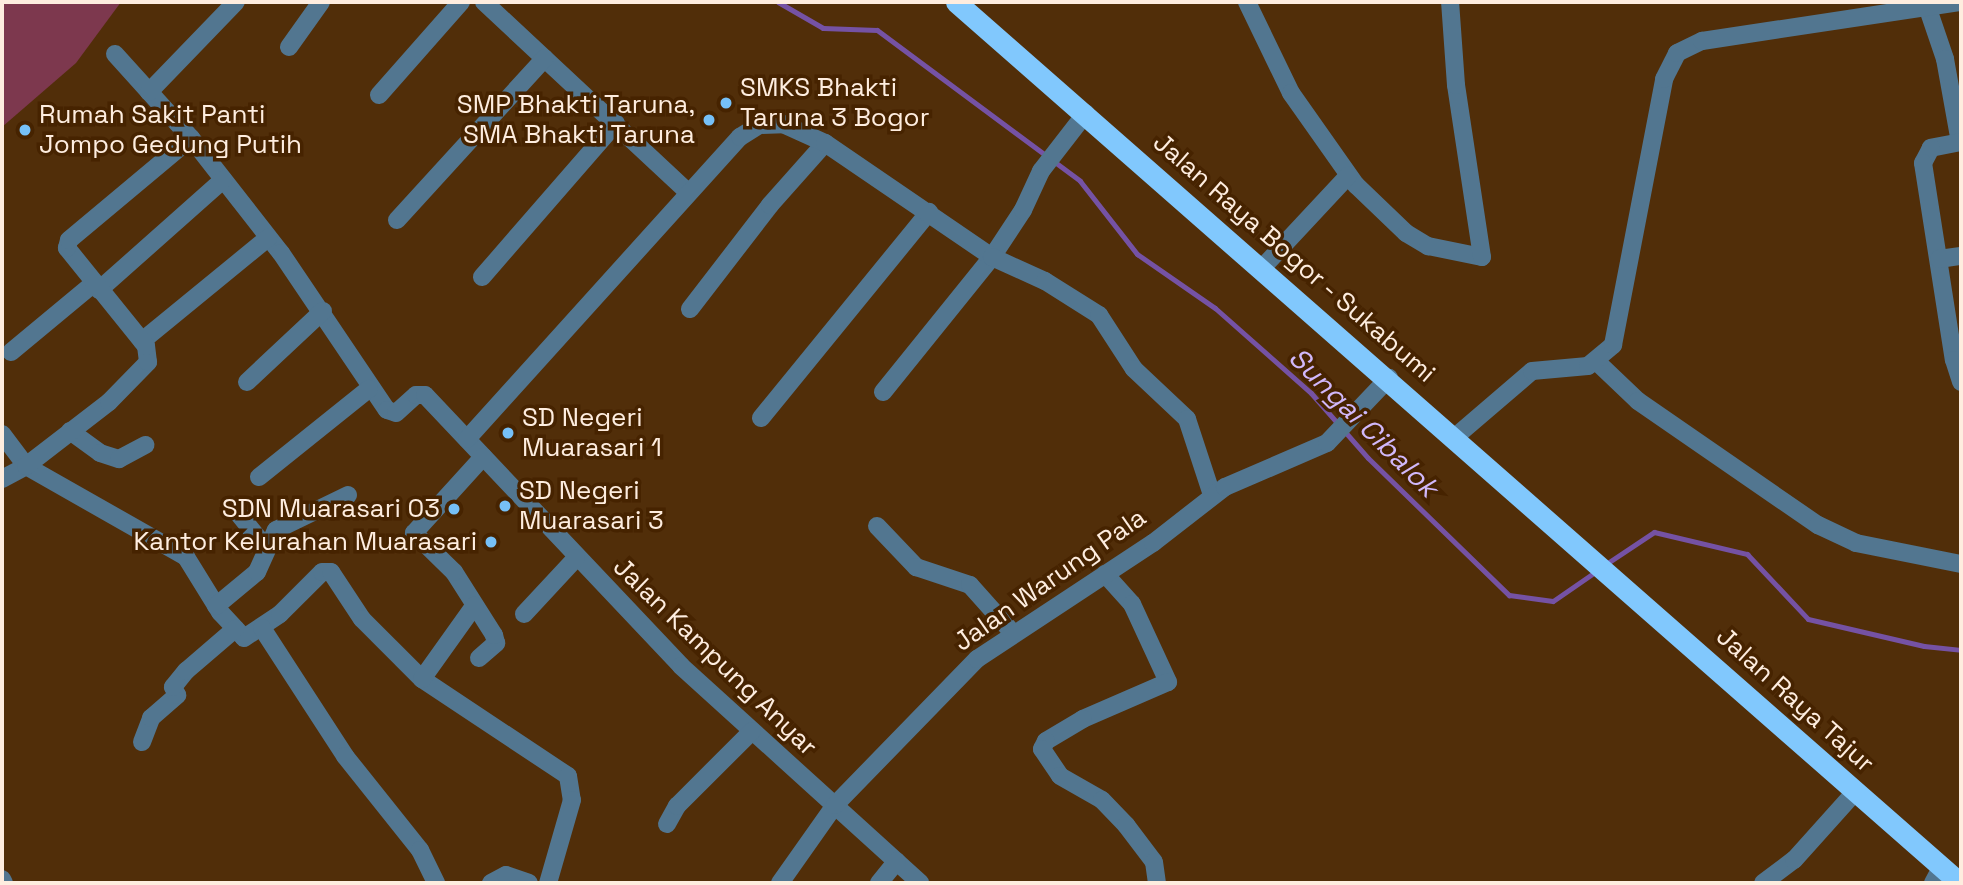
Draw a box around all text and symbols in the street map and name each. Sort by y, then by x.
place label: SMKS Bhakti Taruna 3 Bogor [740,72,929,134]
place label: SMP Bhakti Taruna, SMA Bhakti Taruna [456,89,695,150]
marker: SMKS Bhakti Taruna 3 Bogor [718,95,734,111]
place label: Rumah Sakit Panti Jompo Gedung Putih [39,99,302,160]
marker: SMP Bhakti Taruna, SMA Bhakti Taruna [701,112,717,128]
marker: Rumah Sakit Panti Jompo Gedung Putih [17,122,33,138]
street label: Jalan Raya Bogor - Sukabumi [1146,126,1442,390]
water label: Sungai Cibalok [1282,340,1446,504]
place label: SD Negeri Muarasari 1 [522,402,662,464]
marker: SD Negeri Muarasari 1 [500,425,516,441]
place label: SD Negeri Muarasari 3 [519,475,664,536]
place label: SDN Muarasari 03 [222,493,440,525]
marker: SD Negeri Muarasari 3 [497,498,513,514]
marker: SDN Muarasari 03 [446,501,462,517]
street label: Jalan Warung Pala [948,502,1152,658]
place label: Kantor Kelurahan Muarasari [133,526,477,558]
marker: Kantor Kelurahan Muarasari [483,534,499,550]
street label: Jalan Kampung Anyar [606,551,824,763]
street label: Jalan Raya Tajur [1709,621,1881,779]

